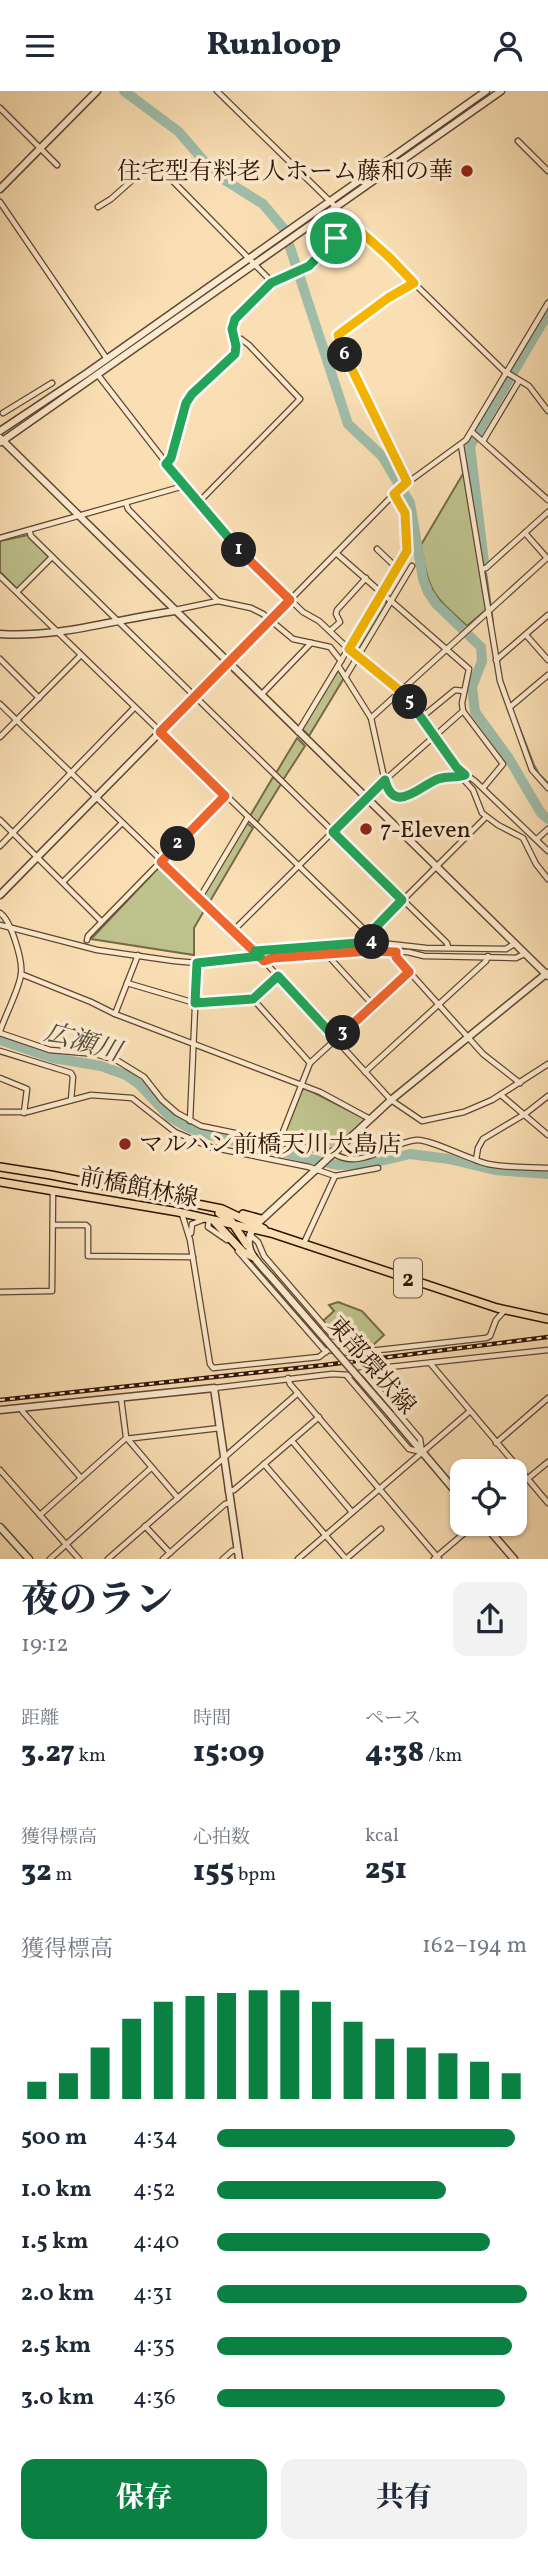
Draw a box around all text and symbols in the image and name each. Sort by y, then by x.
text: Runloop [207,24,341,68]
icon: menu [21,27,59,65]
icon: person [489,27,527,65]
place label: 住宅型有料老人ホーム藤和の華 [117,156,453,190]
marker: 住宅型有料老人ホーム藤和の華 [459,163,475,179]
pin [306,208,366,268]
icon: arrive [317,219,355,257]
pin: 6 [328,337,362,373]
text: 6 [339,341,350,367]
pin: 1 [222,533,256,567]
text: 1 [235,536,242,562]
pin: 5 [392,685,428,719]
text: 5 [405,688,414,714]
place label: 7-Eleven [380,814,471,848]
marker: 7-Eleven [358,821,374,837]
pin: 2 [160,827,196,861]
text: 2 [173,830,182,856]
pin: 4 [354,925,390,959]
text: 4 [366,928,377,954]
water label: 広瀬川 [40,1015,128,1072]
pin: 3 [326,1016,360,1051]
text: 3 [338,1019,347,1045]
place label: マルハン前橋天川大島店 [139,1129,401,1163]
marker: マルハン前橋天川大島店 [117,1136,133,1152]
street label: 前橋館林線 [76,1161,201,1217]
road number: 2 [394,1259,422,1297]
street label: 東部環状線 [318,1310,423,1423]
map controls [450,1459,527,1536]
button: locate [450,1459,527,1536]
text: 夜のラン [21,1576,173,1629]
button: share [453,1582,527,1656]
text: 19:12 [21,1629,69,1661]
text: 距離 [21,1706,59,1732]
text: 時間 [193,1706,231,1732]
text: ペース [365,1706,421,1732]
text: 3.27 [21,1732,75,1774]
text: 15:09 [193,1732,265,1774]
text: 4:38 [365,1732,424,1774]
text: km [75,1743,106,1769]
text: /km [424,1743,462,1769]
text: kcal [365,1823,399,1849]
text: 獲得標高 [21,1825,97,1851]
text: 心拍数 [193,1825,250,1851]
text: 251 [365,1849,407,1891]
text: 32 [21,1851,52,1893]
text: 155 [193,1851,234,1893]
text: m [52,1862,72,1888]
text: bpm [234,1862,276,1888]
text: 162–194 m [422,1930,527,1962]
text: 獲得標高 [21,1934,113,1966]
text: 500 m [21,2122,87,2154]
text: 4:34 [133,2122,178,2154]
text: 1.0 km [21,2174,92,2206]
text: 4:52 [133,2174,176,2206]
text: 1.5 km [21,2226,88,2258]
text: 4:40 [133,2226,179,2258]
text: 2.0 km [21,2278,94,2310]
text: 4:31 [133,2278,173,2310]
text: 2.5 km [21,2330,91,2362]
text: 4:35 [133,2330,175,2362]
text: 3.0 km [21,2382,94,2414]
text: 4:36 [133,2382,176,2414]
button: 保存 [21,2459,267,2539]
button: 共有 [281,2459,527,2539]

